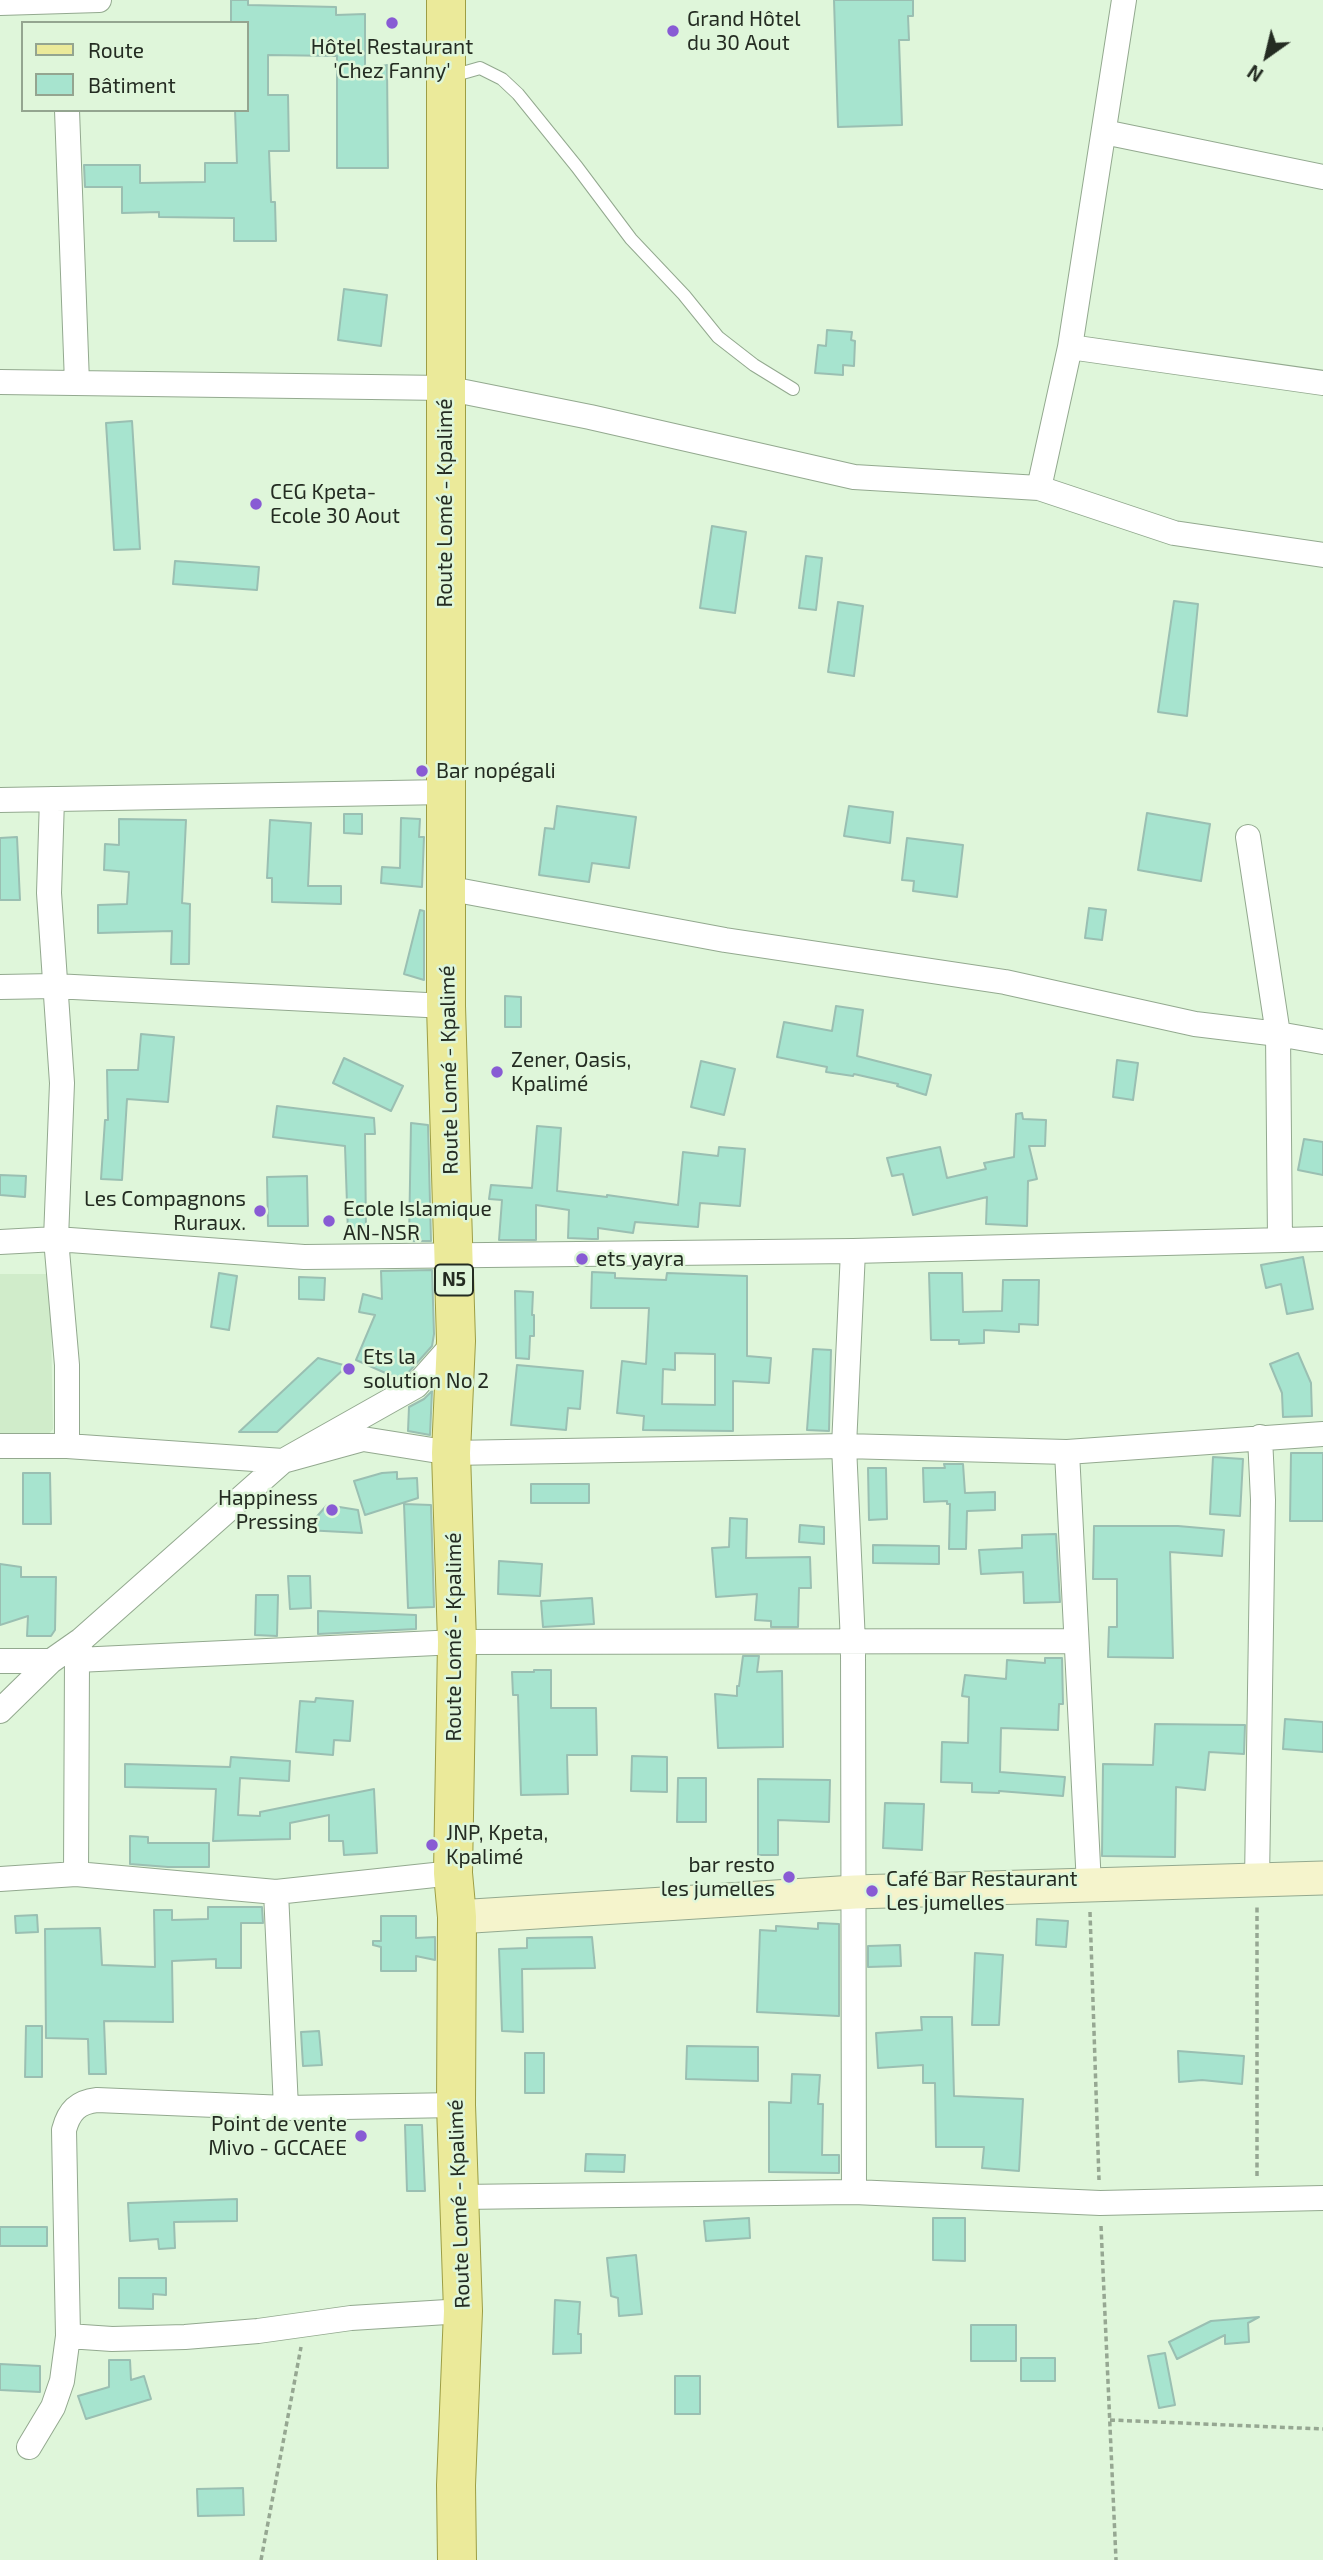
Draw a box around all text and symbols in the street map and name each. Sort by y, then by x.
place label: Grand Hôtel du 30 Aout [687,6,801,56]
marker: Hôtel Restaurant 'Chez Fanny' [384,15,400,31]
legend [21,21,248,112]
north arrow [1232,21,1302,91]
marker: Grand Hôtel du 30 Aout [665,23,681,39]
place label: Hôtel Restaurant 'Chez Fanny' [311,34,473,84]
text: Route [88,37,144,62]
text: N [1243,60,1267,87]
text: Bâtiment [88,72,176,97]
street label: Route Lomé - Kpalimé [432,398,458,608]
place label: CEG Kpeta- Ecole 30 Aout [270,479,400,529]
marker: CEG Kpeta- Ecole 30 Aout [248,496,264,512]
place label: Bar nopégali [436,758,556,784]
marker: Bar nopégali [414,763,430,779]
street label: Route Lomé - Kpalimé [435,965,463,1175]
place label: Zener, Oasis, Kpalimé [511,1047,631,1097]
marker: Zener, Oasis, Kpalimé [489,1064,505,1080]
place label: Les Compagnons Ruraux. [84,1186,246,1236]
place label: Ecole Islamique AN-NSR [343,1196,492,1246]
marker: Les Compagnons Ruraux. [252,1203,268,1219]
marker: Ecole Islamique AN-NSR [321,1213,337,1229]
place label: ets yayra [596,1246,684,1272]
marker: ets yayra [574,1251,590,1267]
road number: N5 [435,1264,473,1296]
place label: Ets la solution No 2 [363,1344,489,1394]
marker: Ets la solution No 2 [341,1361,357,1377]
place label: Happiness Pressing [218,1485,318,1535]
marker: Happiness Pressing [324,1502,340,1518]
street label: Route Lomé - Kpalimé [441,1532,467,1742]
place label: JNP, Kpeta, Kpalimé [446,1820,548,1870]
marker: JNP, Kpeta, Kpalimé [424,1837,440,1853]
place label: bar resto les jumelles [661,1852,775,1902]
place label: Café Bar Restaurant Les jumelles [886,1866,1077,1916]
marker: bar resto les jumelles [781,1869,797,1885]
marker: Café Bar Restaurant Les jumelles [864,1883,880,1899]
street label: Route Lomé - Kpalimé [443,2099,475,2309]
place label: Point de vente Mivo - GCCAEE [208,2111,347,2161]
marker: Point de vente Mivo - GCCAEE [353,2128,369,2144]

